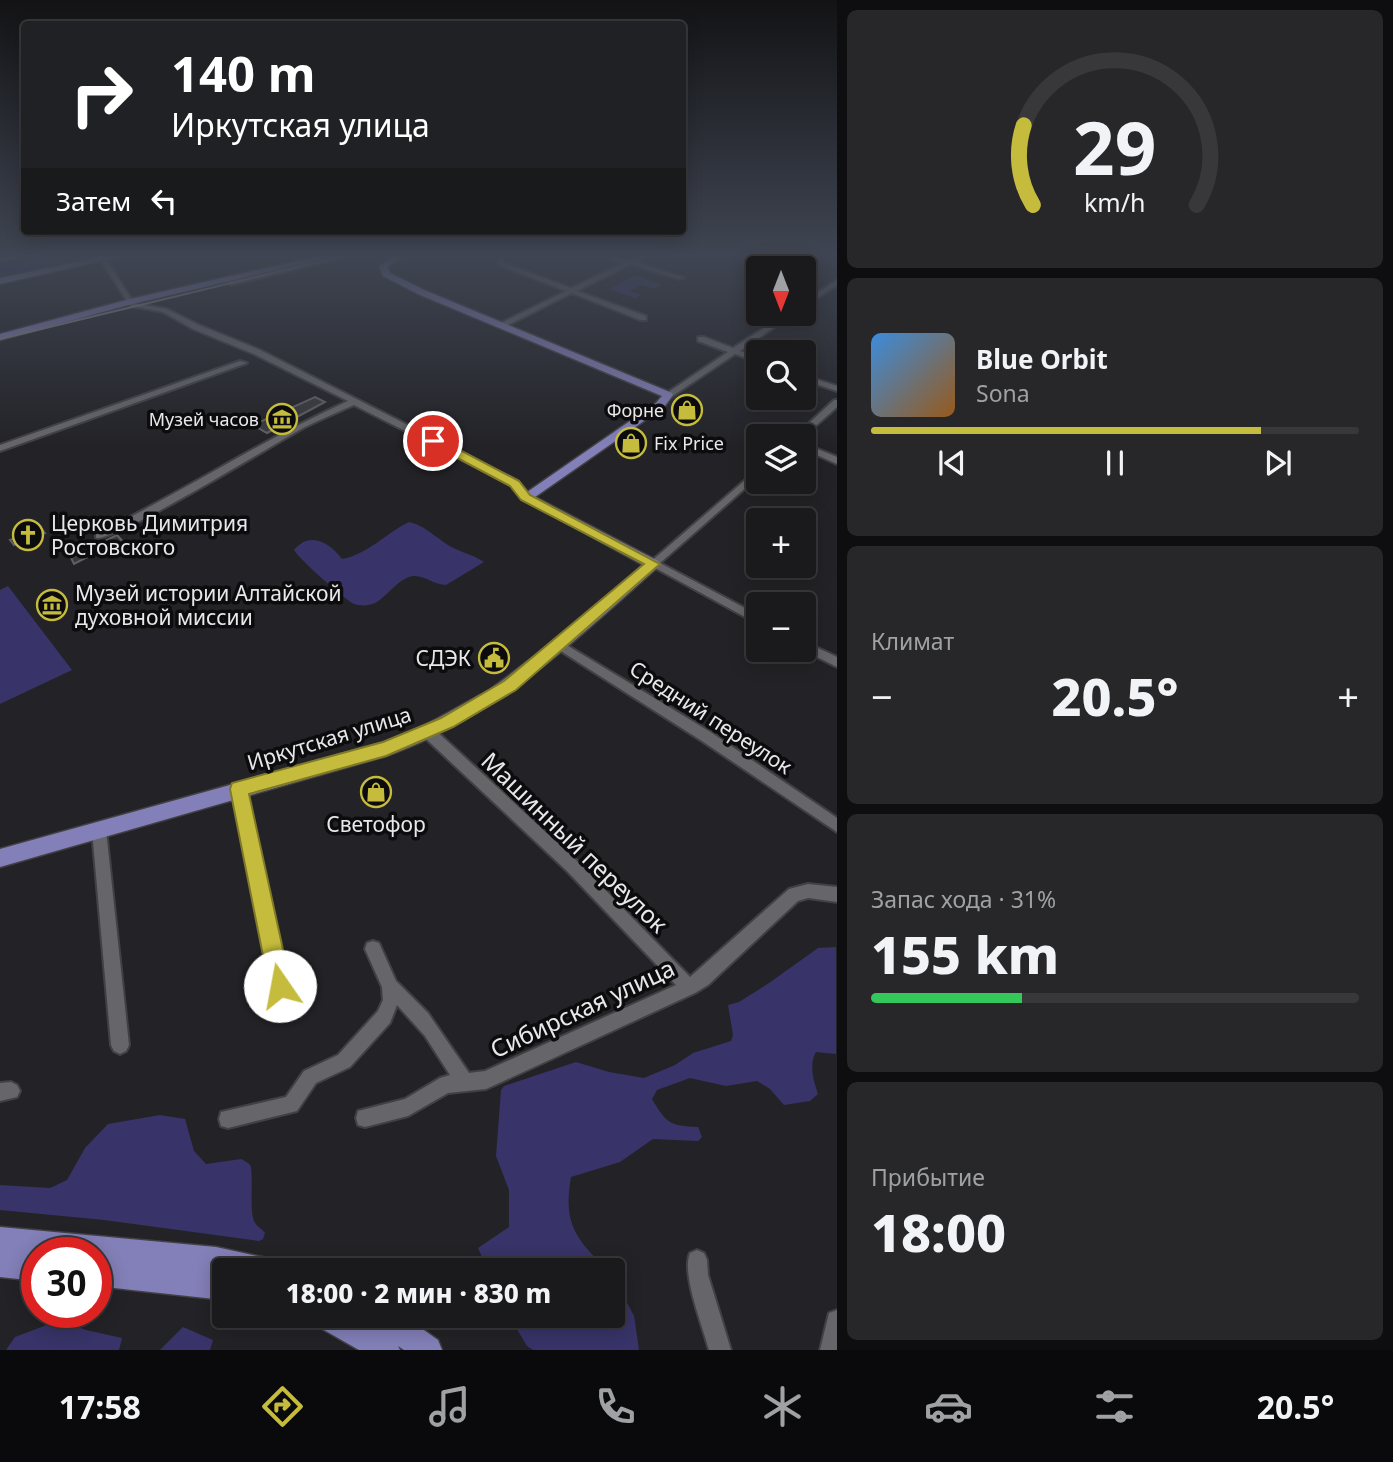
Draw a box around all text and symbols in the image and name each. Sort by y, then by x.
text: 140 m [171,40,316,106]
icon: right [56,49,147,140]
text: 29 [1073,97,1157,196]
text: Иркутская улица [171,103,430,146]
icon: left [145,182,183,220]
text: Затем [56,183,131,219]
text: km/h [1084,185,1146,219]
north arrow [746,256,816,326]
map controls [746,256,816,662]
button: search [746,340,816,410]
text: Blue Orbit [976,341,1108,377]
text: Sona [976,377,1030,409]
shop icon: Форне [670,393,704,427]
place label: Форне [607,398,664,422]
museum icon: Музей часов [265,402,299,436]
place label: Музей часов [149,407,259,431]
pin [403,411,463,471]
icon: arrive [414,422,452,460]
button: layers [746,424,816,494]
shop icon: Fix Price [614,426,648,460]
place label: Fix Price [654,431,724,455]
icon: previous [933,444,971,482]
icon: pause [1096,444,1134,482]
icon: next [1259,444,1297,482]
button: + [746,508,816,578]
place label: Церковь Димитрия Ростовского [51,509,248,561]
church icon: Церковь Димитрия Ростовского [11,518,45,552]
place label: Музей истории Алтайской духовной миссии [75,579,342,631]
museum icon: Музей истории Алтайской духовной миссии [35,588,69,622]
button: − [746,592,816,662]
text: Климат [871,625,954,657]
public building icon: СДЭК [477,641,511,675]
place label: СДЭК [416,644,471,672]
street label: Средний переулок [624,654,798,780]
text: 20.5° [1052,660,1178,731]
text: − [871,670,893,722]
text: + [1337,670,1359,722]
street label: Иркутская улица [244,700,414,776]
street label: Машинный переулок [475,744,676,940]
shop icon: Светофор [359,775,393,809]
place label: Светофор [326,810,426,838]
text: Запас хода · 31% [871,883,1056,915]
text: 155 km [871,918,1059,989]
position arrow [243,949,317,1023]
street label: Сибирская улица [485,951,679,1065]
text: Прибытие [871,1161,985,1193]
text: 18:00 [871,1196,1006,1267]
speed limit sign: 30 [21,1237,112,1328]
text: 18:00 · 2 мин · 830 m [286,1275,551,1311]
icon: directions [258,1382,307,1431]
icon: music [425,1382,474,1431]
icon: phone [591,1382,640,1431]
icon: climate [758,1382,807,1431]
icon: car [924,1382,973,1431]
icon: filters [1090,1382,1139,1431]
text: 17:58 [59,1385,141,1428]
text: 20.5° [1257,1385,1334,1428]

